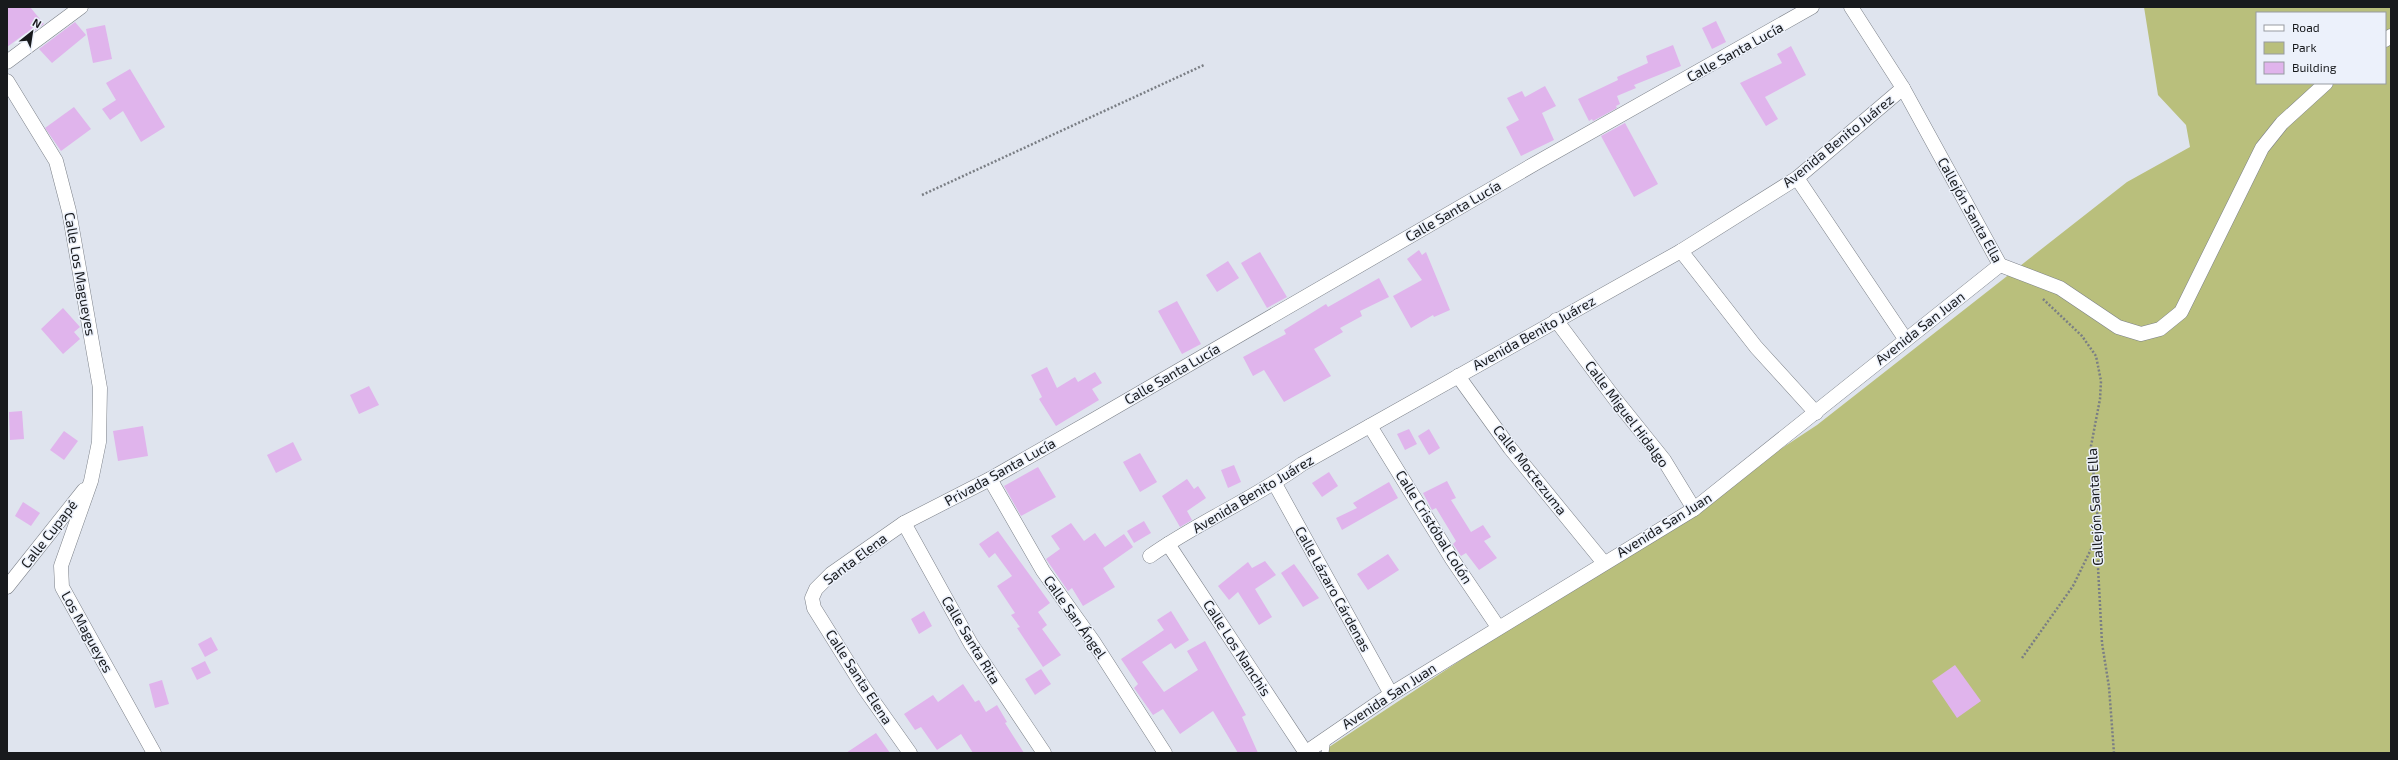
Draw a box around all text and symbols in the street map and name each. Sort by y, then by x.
north arrow [12,12,52,52]
legend [2256,12,2386,84]
text: N [31,15,44,31]
street label: Calle Santa Lucía [1684,18,1786,85]
text: Road [2292,20,2320,34]
text: Park [2292,40,2317,54]
text: Building [2292,60,2337,74]
street label: Avenida Benito Juárez [1779,91,1897,191]
street label: Callejón Santa Ella [1934,154,2006,265]
street label: Calle Santa Lucía [1402,176,1504,245]
street label: Calle Los Magueyes [61,211,100,337]
street label: Avenida San Juan [1872,287,1968,368]
street label: Avenida Benito Juárez [1469,292,1598,373]
street label: Calle Santa Lucía [1121,339,1223,408]
street label: Calle Miguel Hidalgo [1582,357,1673,470]
street label: Calle Moctezuma [1490,421,1571,518]
street label: Privada Santa Lucía [941,434,1058,509]
street label: Callejón Santa Ella [2083,448,2106,566]
street label: Avenida Benito Juárez [1189,451,1316,536]
street label: Calle Cristóbal Colón [1393,467,1476,587]
street label: Avenida San Juan [1613,489,1714,561]
street label: Calle Cupapé [17,496,81,571]
street label: Calle Lázaro Cárdenas [1292,523,1375,654]
street label: Santa Elena [820,529,890,588]
street label: Calle San Ángel [1041,572,1111,662]
street label: Los Magueyes [58,588,117,675]
street label: Calle Santa Rita [938,593,1004,687]
street label: Calle Los Nanchis [1200,596,1275,699]
street label: Calle Santa Elena [822,626,896,727]
street label: Avenida San Juan [1338,659,1439,732]

